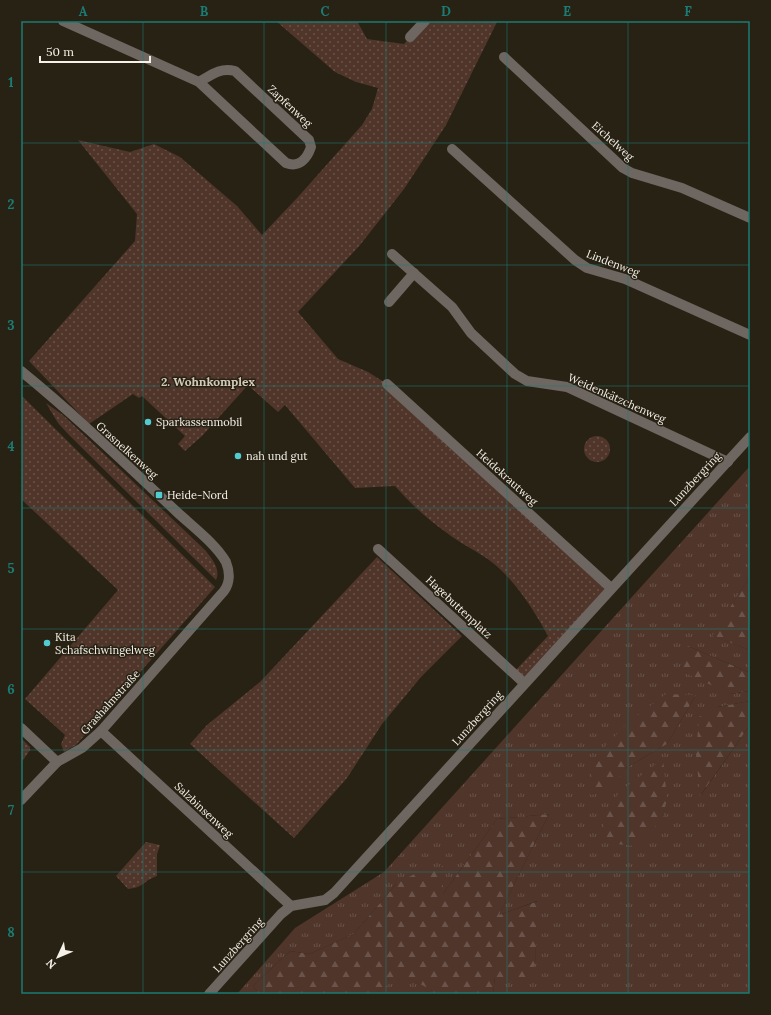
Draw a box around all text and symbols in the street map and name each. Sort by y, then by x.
text: A [79,3,88,20]
text: B [200,3,209,20]
text: C [321,3,330,20]
text: D [441,3,451,20]
text: E [563,3,571,20]
text: F [684,3,692,20]
scale bar [40,38,150,64]
text: 50 m [46,44,74,59]
text: 1 [8,74,14,91]
street label: Zapfenweg [265,82,316,131]
street label: Eichelweg [589,118,638,164]
text: 2 [8,196,15,213]
street label: Lindenweg [584,246,642,280]
text: 3 [7,317,15,334]
street label: Weidenkätzchenweg [566,370,669,426]
district label: 2. Wohnkomplex [161,374,255,389]
place label: Sparkassenmobil [156,415,242,429]
marker: Sparkassenmobil [143,417,153,427]
street label: Grasnelkenweg [93,419,162,482]
text: 4 [7,438,15,455]
street label: Heidekrautweg [473,446,541,509]
street label: Lunzbergring [666,448,724,509]
place label: nah und gut [246,449,308,463]
marker: nah und gut [233,451,243,461]
place label: Heide-Nord [167,488,229,502]
marker: Heide-Nord [154,490,164,500]
text: 5 [7,560,15,577]
street label: Hagebuttenplatz [423,573,495,642]
place label: Kita Schafschwingelweg [55,630,156,657]
marker: Kita Schafschwingelweg [42,638,52,648]
street label: Grashalmstraße [77,667,143,737]
text: 6 [7,681,15,698]
street label: Lunzbergring [449,687,506,748]
street label: Salzbinsenweg [172,779,237,841]
text: 7 [8,802,14,819]
street label: Lunzbergring [210,914,267,975]
text: 8 [7,924,15,941]
north arrow [38,937,78,977]
text: N [42,956,59,972]

